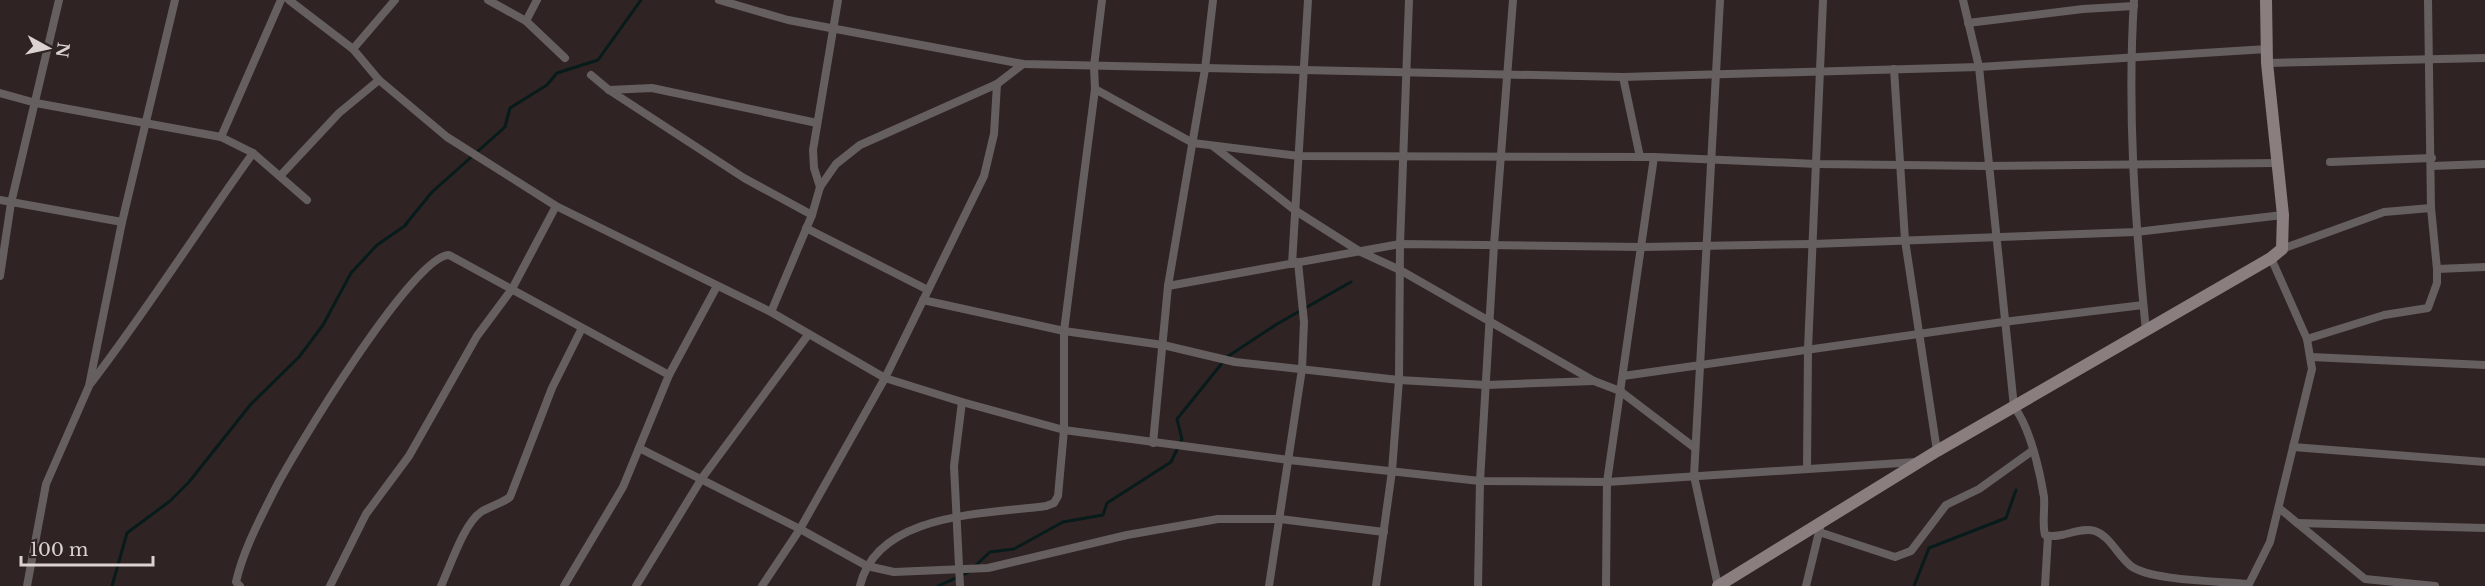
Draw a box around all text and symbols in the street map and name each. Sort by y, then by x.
north arrow [18,18,78,78]
text: N [52,41,74,59]
scale bar [21,529,153,567]
text: 100 m [30,539,88,561]

